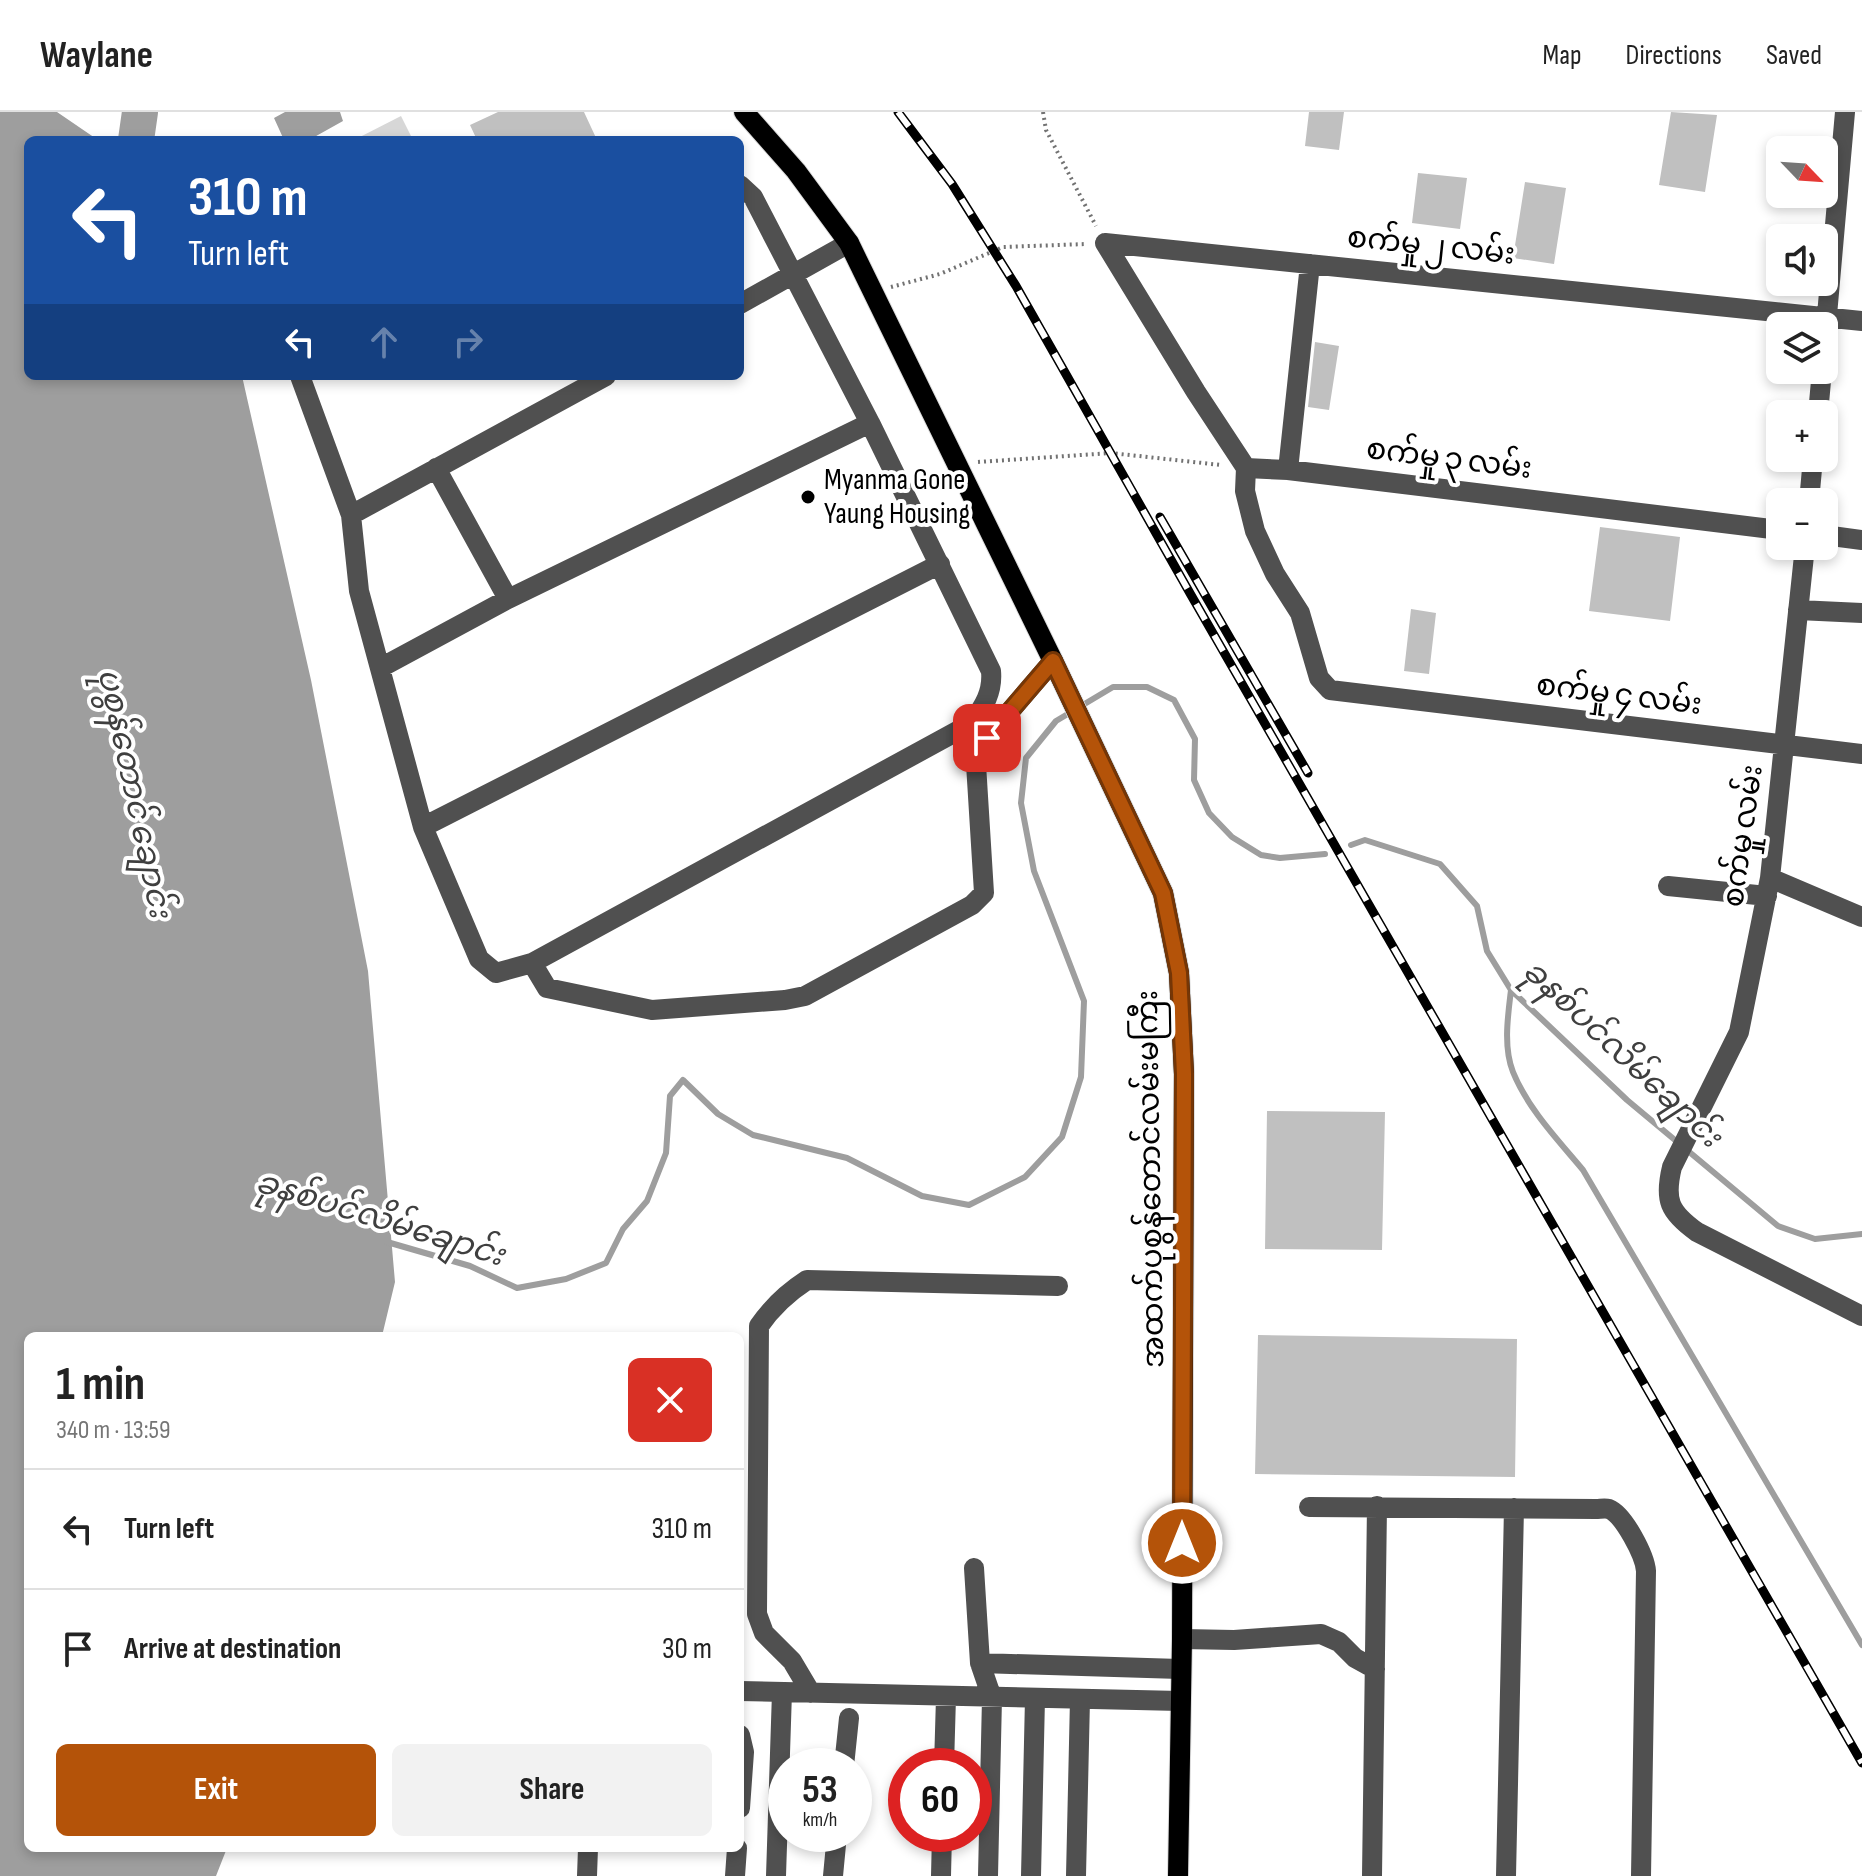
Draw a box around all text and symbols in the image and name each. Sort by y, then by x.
text: Waylane [40,33,153,78]
text: Map [1543,39,1582,72]
text: Directions [1626,39,1722,72]
text: Saved [1766,39,1822,72]
north arrow [1766,136,1838,208]
map controls [1766,136,1838,560]
text: 310 m [188,165,308,232]
icon: left [56,168,160,272]
street label: စက်မှု ၂ လမ်း [1345,214,1517,279]
button: sound [1766,224,1838,296]
text: Turn left [188,233,289,276]
button: layers [1766,312,1838,384]
icon: left [278,320,322,364]
icon: ahead [362,320,406,364]
icon: right [446,320,490,364]
button: + [1766,400,1838,472]
street label: စက်မှု ၃ လမ်း [1363,426,1535,493]
place label: Myanma Gone Yaung Housing [824,462,970,532]
marker: Myanma Gone Yaung Housing [799,488,817,506]
button: − [1766,488,1838,560]
street label: စက်မှု ၄ လမ်း [1533,662,1705,729]
water label: ပုစွန်တောင် ချောင်း [84,664,184,924]
pin [953,704,1021,772]
icon: arrive [965,716,1009,760]
street label: စက်မှု လမ်း [1710,762,1777,910]
water label: ခုနစ်ပင်လိမ်ချောင်း [1511,949,1734,1161]
street label: အထက်ပုစွန်တောင်လမ်းမကြီး [1125,990,1178,1368]
water label: ခုနစ်ပင်လိမ်ချောင်း [250,1159,512,1281]
text: 1 min [56,1356,145,1413]
button: close [628,1358,712,1442]
text: 340 m · 13:59 [56,1415,171,1446]
position arrow [1140,1501,1224,1585]
icon: left [56,1507,100,1551]
text: Turn left [124,1511,214,1547]
text: 310 m [652,1511,712,1547]
icon: arrive [56,1627,100,1671]
text: Arrive at destination [124,1631,341,1667]
text: 30 m [662,1631,712,1667]
button: Exit [56,1744,376,1836]
button: Share [392,1744,712,1836]
speed limit sign: 60 [888,1748,992,1852]
text: 53 [802,1766,838,1814]
text: km/h [803,1808,837,1832]

